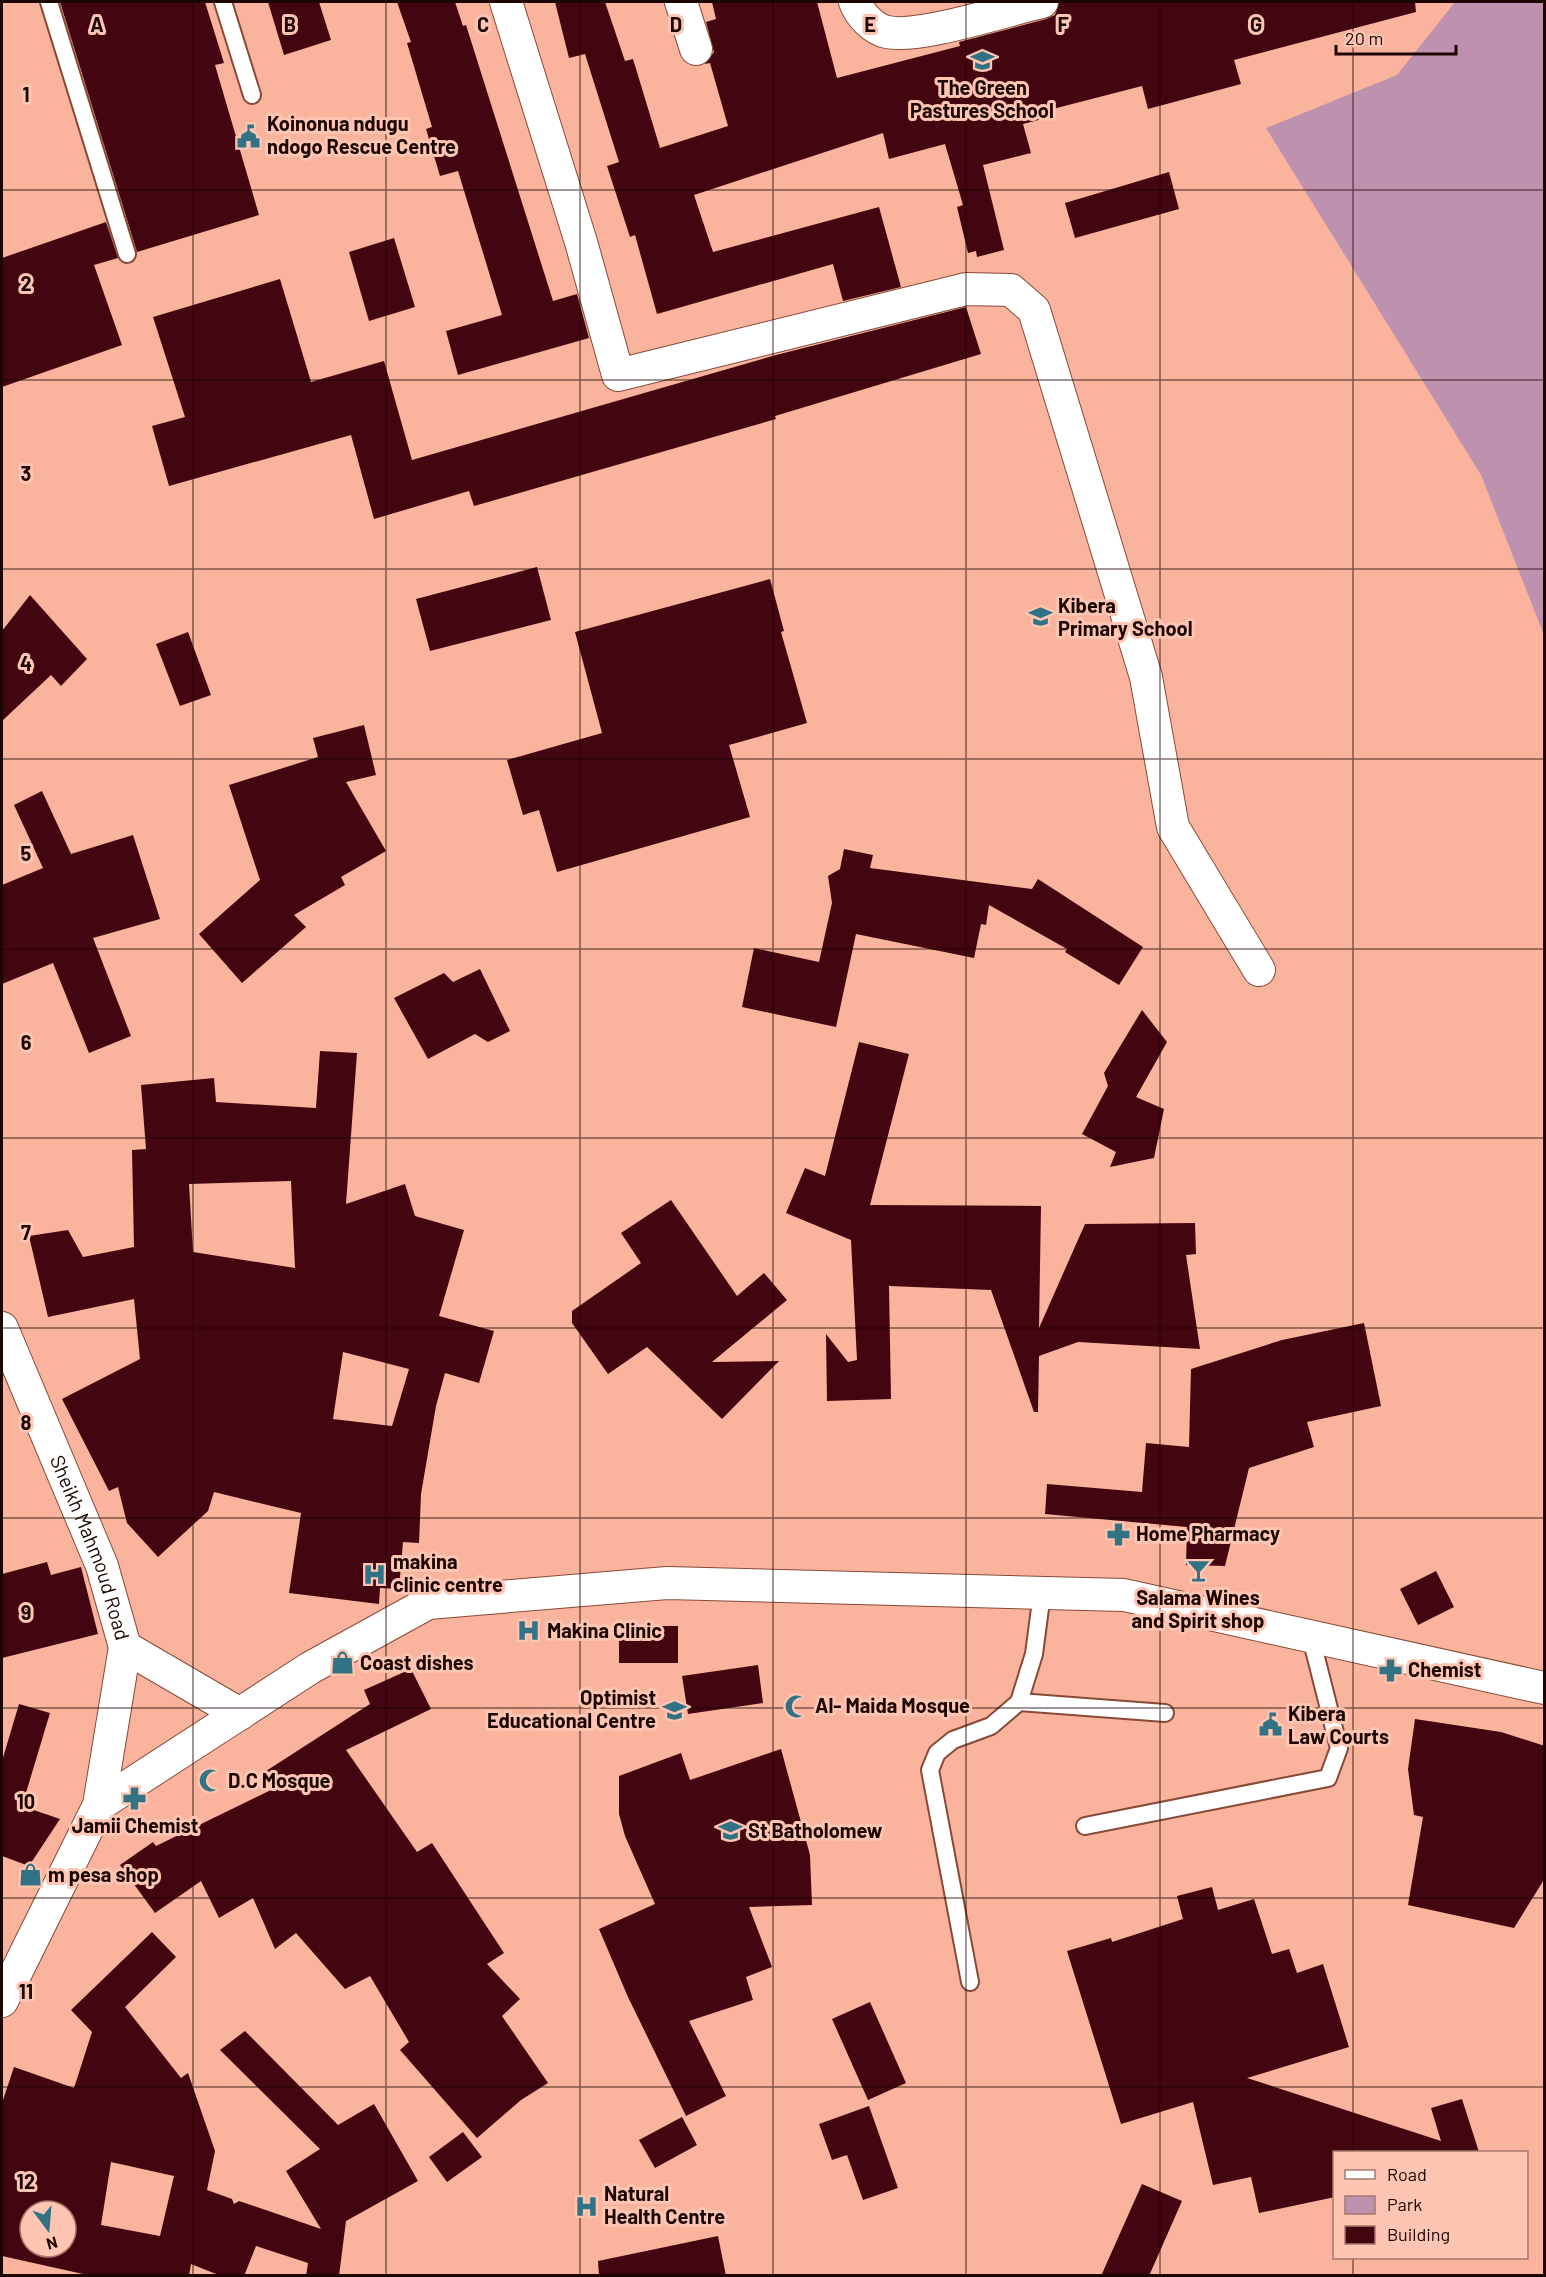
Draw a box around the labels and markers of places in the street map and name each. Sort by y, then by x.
school or university icon: The Green Pastures School [969,48,995,74]
place label: The Green Pastures School [910,75,1054,122]
place label: Koinonua ndugu ndogo Rescue Centre [267,111,456,158]
public building icon: Koinonua ndugu ndogo Rescue Centre [236,123,262,149]
place label: Kibera Primary School [1058,593,1193,640]
school or university icon: Kibera Primary School [1027,604,1053,630]
pharmacy icon: Home Pharmacy [1105,1521,1131,1547]
place label: Home Pharmacy [1136,1521,1280,1545]
place label: makina clinic centre [393,1549,503,1596]
bar icon: Salama Wines and Spirit shop [1185,1557,1211,1583]
hospital icon: makina clinic centre [362,1561,388,1587]
place label: Salama Wines and Spirit shop [1132,1585,1264,1632]
hospital icon: Makina Clinic [516,1618,542,1644]
place label: Makina Clinic [547,1618,662,1642]
shop icon: Coast dishes [329,1650,355,1676]
place label: Coast dishes [360,1650,474,1674]
pharmacy icon: Chemist [1377,1657,1403,1683]
place label: Chemist [1408,1657,1481,1681]
place label: Optimist Educational Centre [487,1685,656,1732]
mosque icon: Al- Maida Mosque [784,1693,810,1719]
place label: Al- Maida Mosque [815,1693,970,1717]
school or university icon: Optimist Educational Centre [661,1697,687,1723]
place label: Kibera Law Courts [1288,1701,1389,1748]
public building icon: Kibera Law Courts [1257,1712,1283,1738]
mosque icon: D.C Mosque [197,1768,223,1794]
place label: D.C Mosque [228,1768,331,1792]
pharmacy icon: Jamii Chemist [122,1785,148,1811]
place label: Jamii Chemist [72,1813,198,1837]
school or university icon: St Batholomew [717,1818,743,1844]
place label: St Batholomew [748,1818,883,1842]
shop icon: m pesa shop [17,1862,43,1888]
place label: m pesa shop [48,1862,159,1886]
place label: Natural Health Centre [604,2181,725,2228]
hospital icon: Natural Health Centre [573,2193,599,2219]

